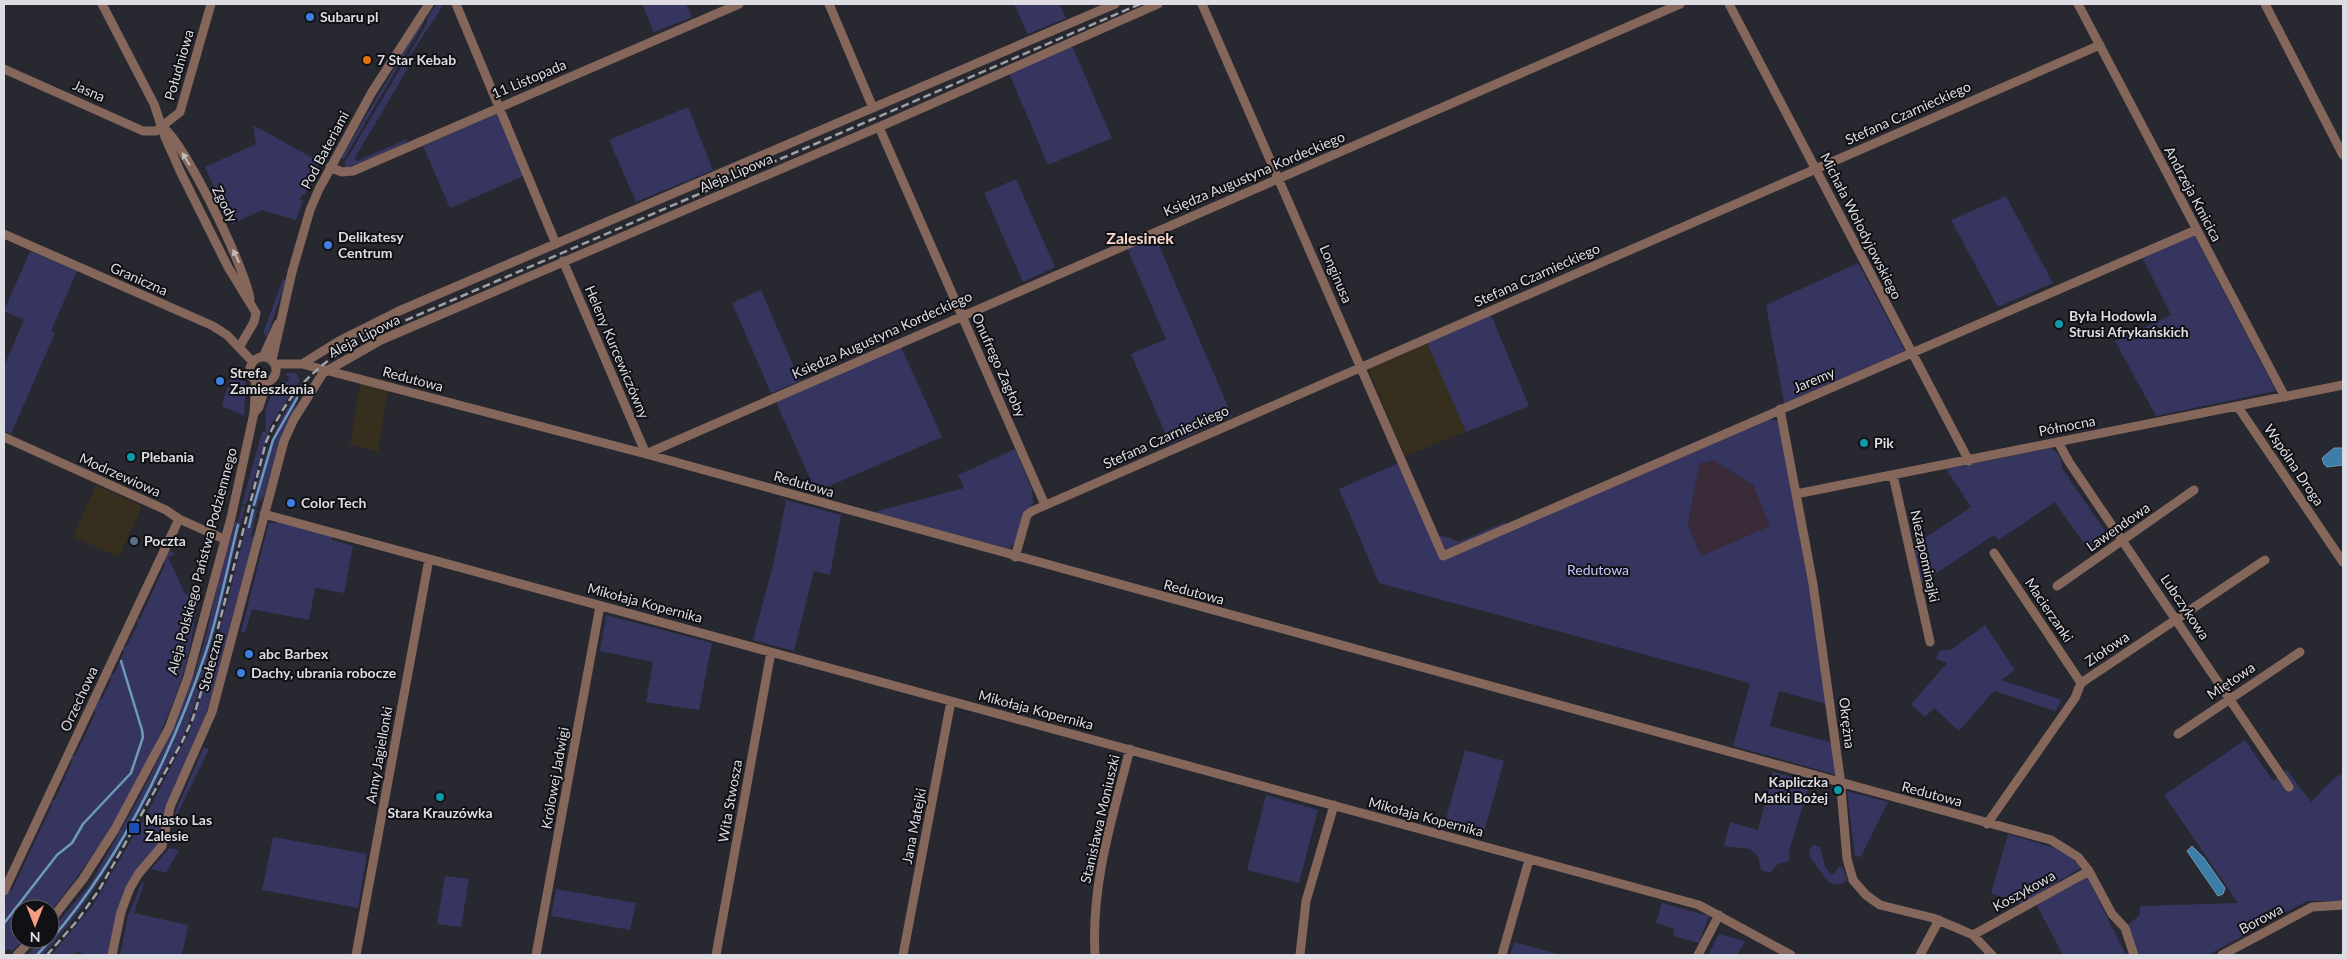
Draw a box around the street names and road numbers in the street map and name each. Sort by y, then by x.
street label: Południowa [160,27,197,102]
street label: 11 Listopada [489,55,569,102]
street label: Jasna [70,76,108,105]
street label: Stefana Czarnieckiego [1842,77,1973,148]
street label: Pod Bateriami [297,108,352,192]
street label: Księdza Augustyna Kordeckiego [1160,127,1347,220]
street label: Andrzeja Kmicica [2161,143,2226,244]
street label: Aleja Lipowa [697,149,775,196]
street label: Michała Wołodyjowskiego [1817,150,1906,302]
street label: Zgody [209,183,242,225]
street label: Stefana Czarnieckiego [1471,239,1602,310]
street label: Longinusa [1317,242,1356,306]
street label: Graniczna [108,258,171,299]
street label: Heleny Kurcewiczówny [582,283,654,422]
street label: Księdza Augustyna Kordeckiego [789,287,975,382]
street label: Aleja Lipowa [325,310,402,361]
street label: Onufrego Zagłoby [969,310,1030,420]
street label: Redutowa [381,362,445,395]
street label: Jaremy [1791,363,1838,396]
street label: Stefana Czarnieckiego [1100,401,1231,472]
street label: Północna [2037,412,2097,439]
street label: Wspólna Droga [2261,421,2328,509]
street label: Aleja Polskiego Państwa Podziemnego [163,446,240,676]
street label: Modrzewiowa [77,449,164,500]
street label: Redutowa [772,467,836,500]
street label: Lawendowa [2083,498,2153,555]
street label: Niezapominajki [1907,508,1944,604]
street label: Lubczykowa [2157,571,2213,643]
street label: Macierzanki [2022,574,2077,645]
street label: Redutowa [1162,575,1226,608]
street label: Mikołaja Kopernika [586,579,705,626]
street label: Ziołowa [2081,628,2132,670]
street label: Stołeczna [195,631,226,693]
street label: Miętowa [2203,658,2258,703]
street label: Orzechowa [56,663,101,734]
street label: Mikołaja Kopernika [977,686,1096,733]
street label: Okrężna [1836,696,1859,750]
street label: Anny Jagiellonki [362,705,395,805]
street label: Królowej Jadwigi [537,726,572,830]
street label: Stanisława Moniuszki [1076,753,1123,885]
street label: Wita Stwosza [714,758,745,844]
street label: Redutowa [1900,777,1964,810]
street label: Jana Matejki [898,787,929,865]
street label: Mikołaja Kopernika [1367,793,1486,840]
street label: Koszykowa [1990,866,2058,915]
street label: Borowa [2236,900,2286,937]

